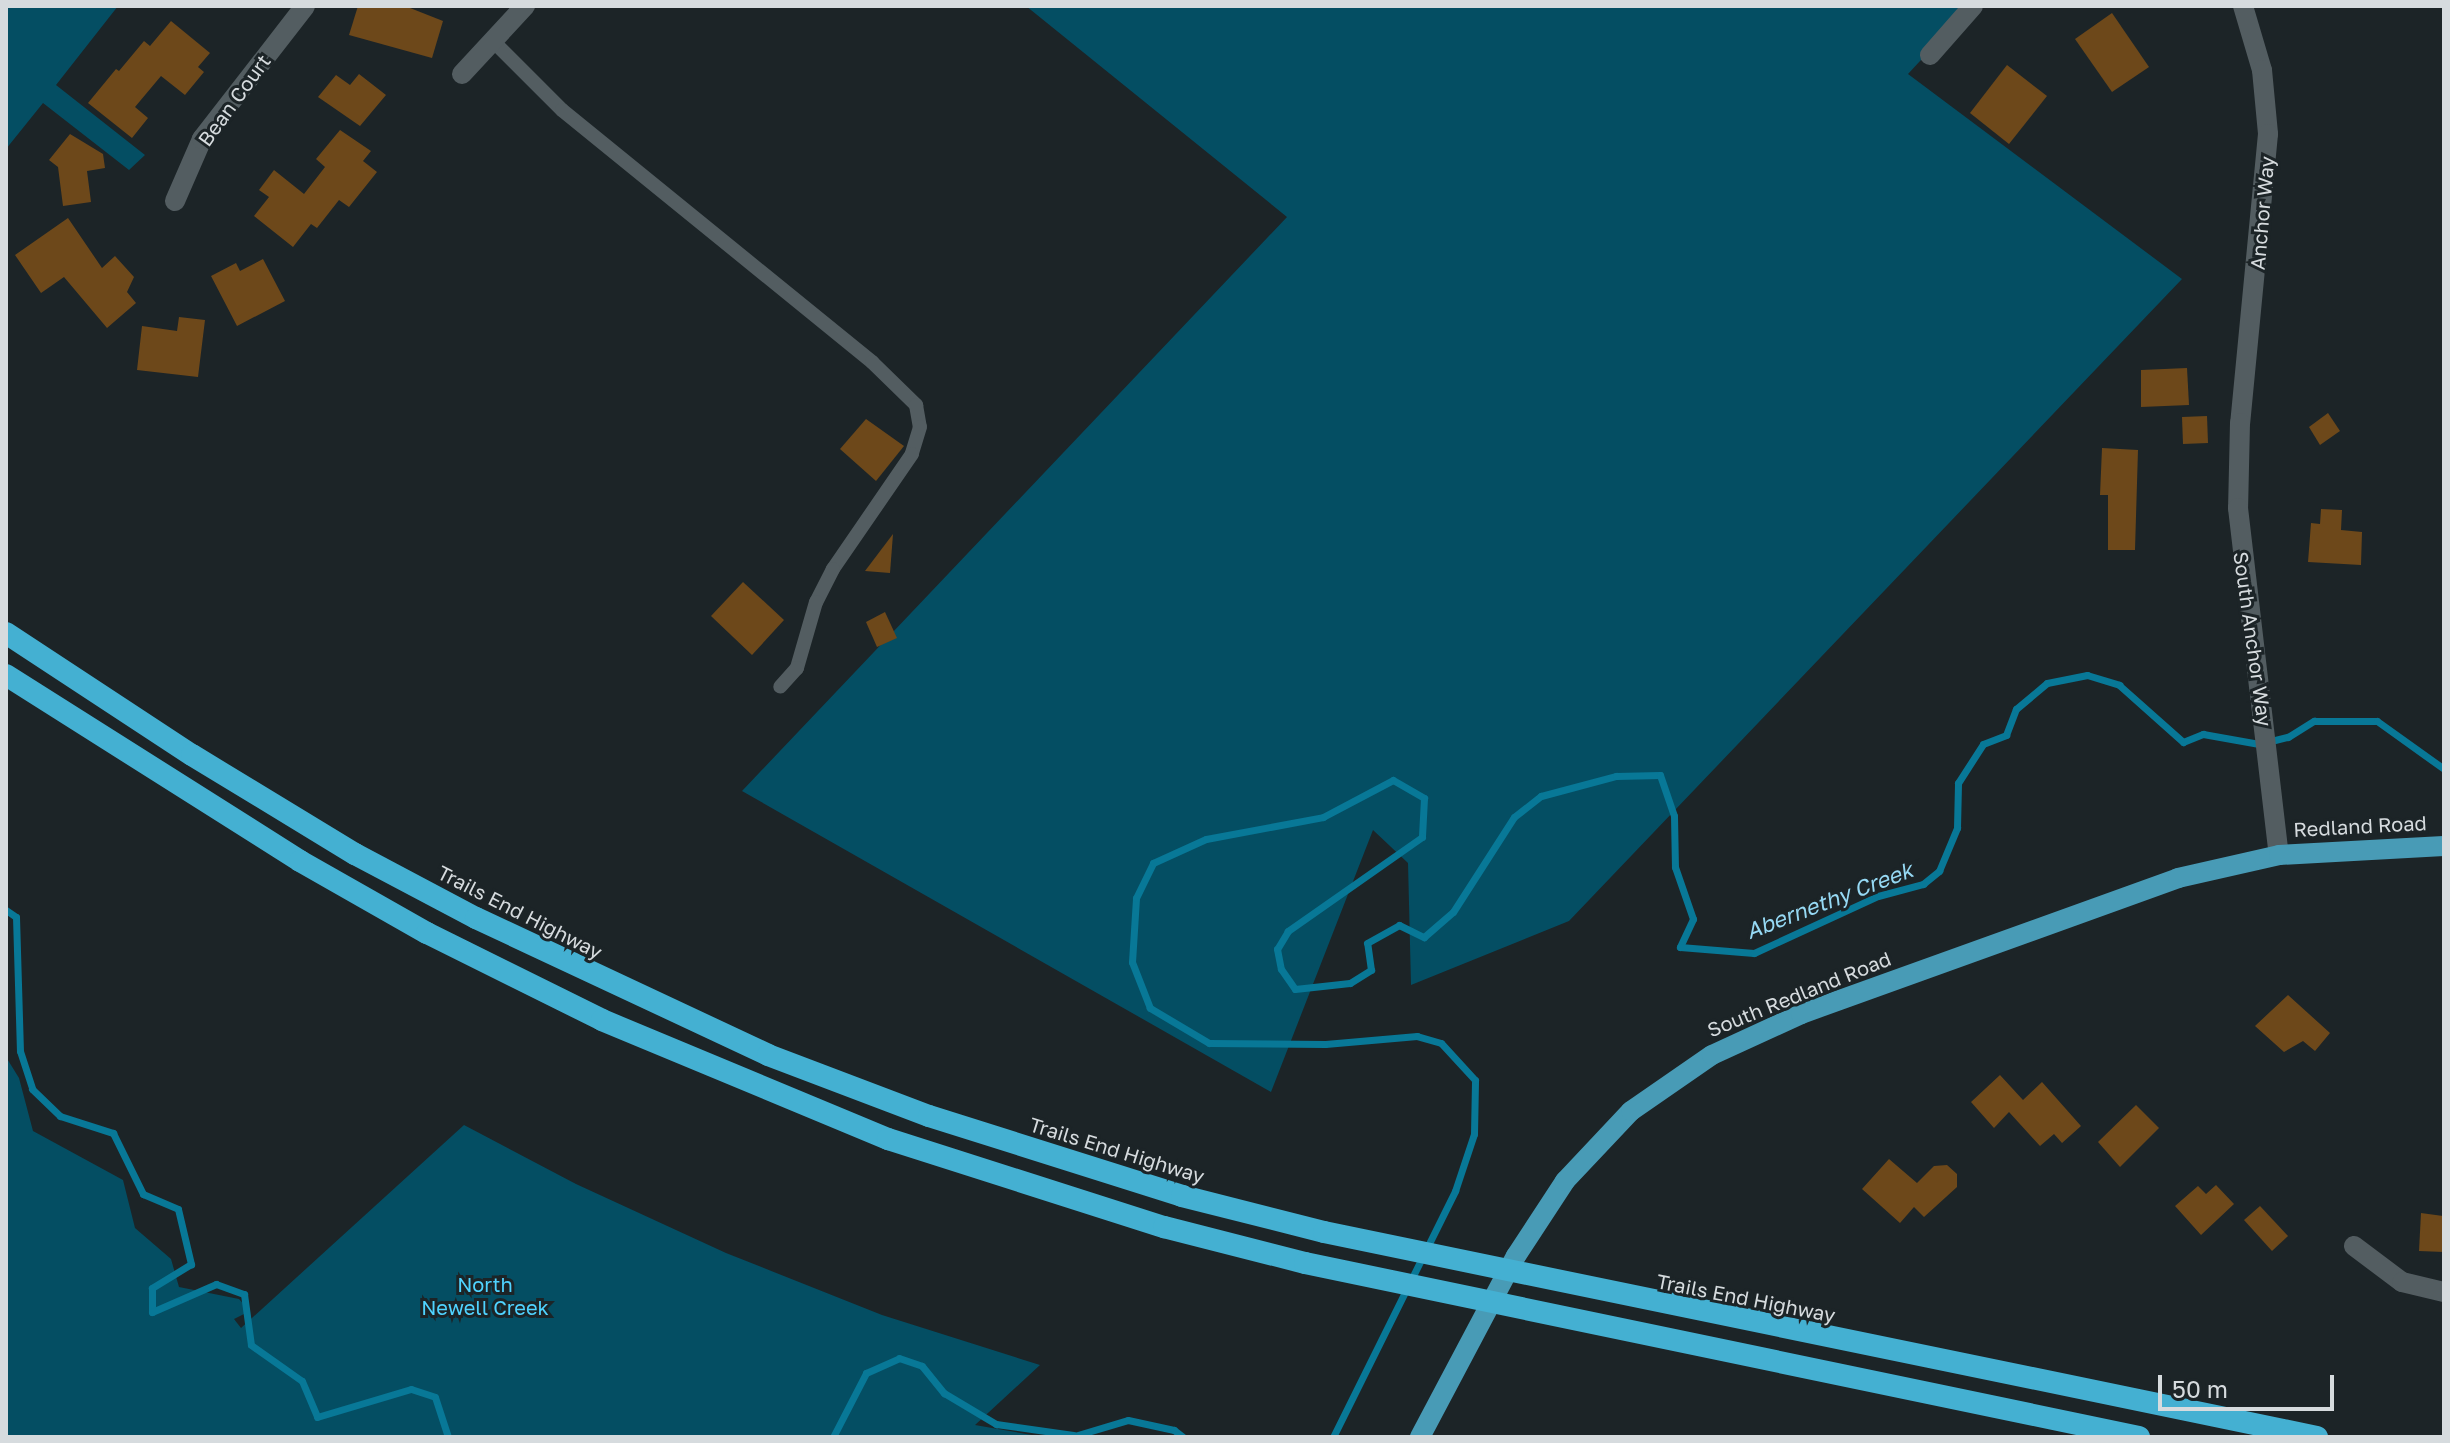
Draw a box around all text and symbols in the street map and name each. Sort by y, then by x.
street label: Bean Court [193,49,275,151]
street label: Anchor Way [2245,155,2279,271]
street label: South Anchor Way [2229,550,2277,728]
street label: Redland Road [2293,811,2427,841]
water label: Abernethy Creek [1742,856,1916,944]
street label: Trails End Highway [434,860,606,964]
street label: South Redland Road [1704,946,1894,1042]
street label: Trails End Highway [1027,1112,1207,1188]
street label: Trails End Highway [1655,1269,1837,1327]
park label: North Newell Creek [421,1273,549,1320]
scale bar [2162,1359,2338,1409]
text: 50 m [2172,1374,2228,1403]

